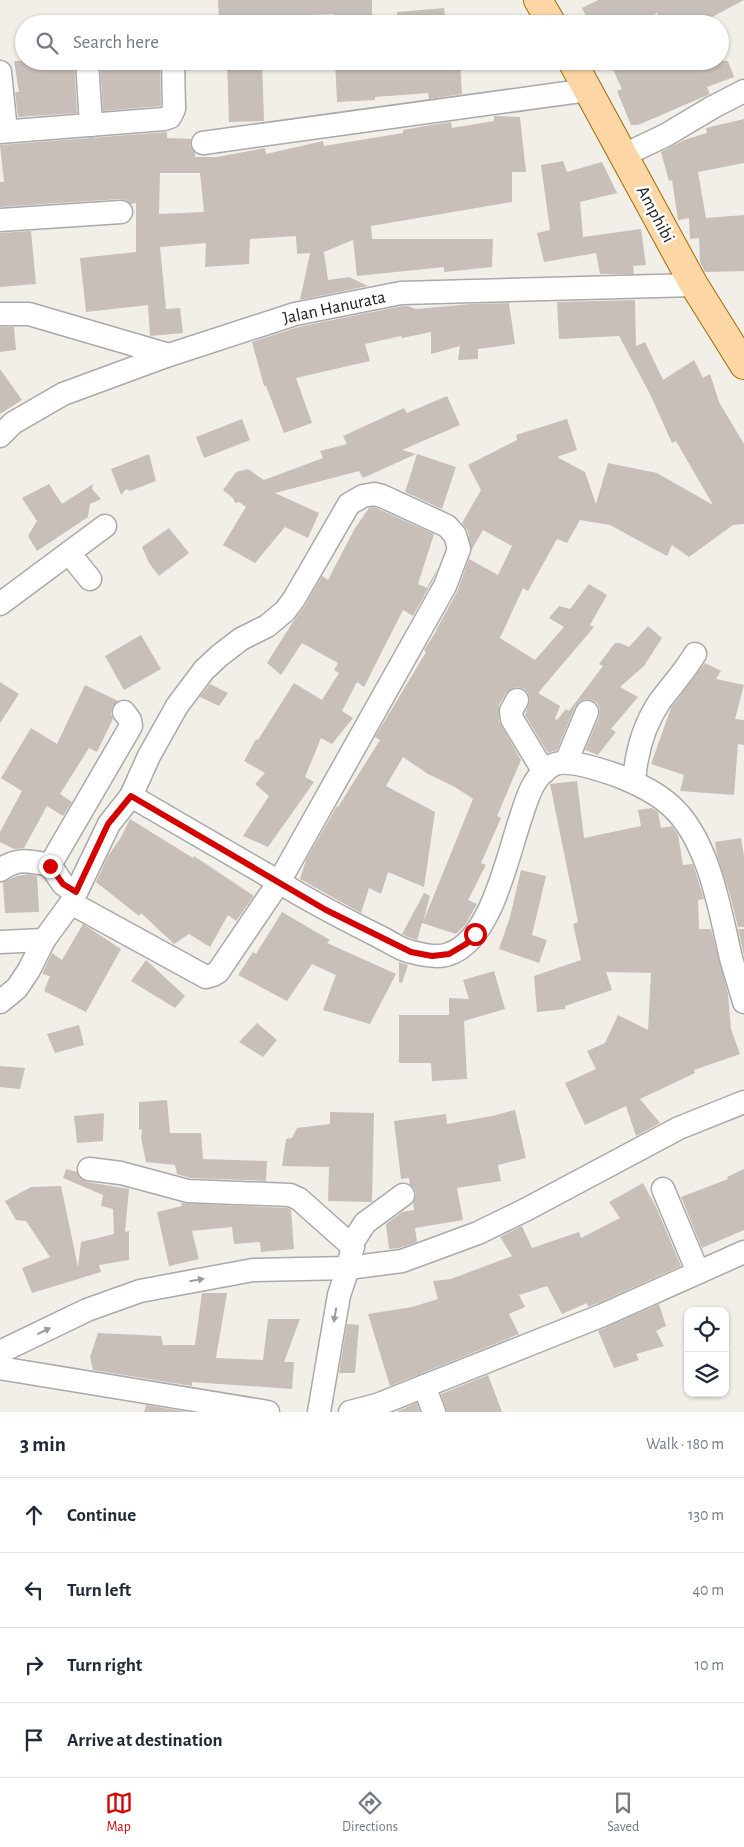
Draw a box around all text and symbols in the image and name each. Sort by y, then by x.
search box [15,15,729,70]
icon: search [33,29,61,57]
text: Search here [73,33,159,52]
street label: Amphibi [633,183,677,246]
street label: Jalan Hanurata [281,288,387,328]
route end [39,855,62,878]
route start [464,923,487,946]
one-way arrow [190,1275,206,1283]
one-way arrow [331,1307,339,1323]
map controls [684,1307,729,1397]
button: locate [684,1307,729,1352]
one-way arrow [37,1327,51,1335]
button: layers [684,1352,729,1397]
text: 3 min [20,1434,66,1455]
text: Walk · 180 m [646,1436,724,1452]
icon: ahead [20,1501,48,1529]
text: Continue [67,1506,136,1525]
text: 130 m [688,1507,724,1523]
icon: left [20,1576,48,1604]
text: Turn left [67,1581,131,1600]
text: 40 m [692,1582,724,1598]
icon: right [20,1651,48,1679]
text: Turn right [67,1656,142,1675]
text: 10 m [695,1657,724,1673]
icon: arrive [20,1726,48,1754]
text: Arrive at destination [67,1731,223,1750]
tab: Map [105,1789,133,1836]
tab: Directions [342,1789,398,1836]
tab: Saved [607,1789,639,1836]

